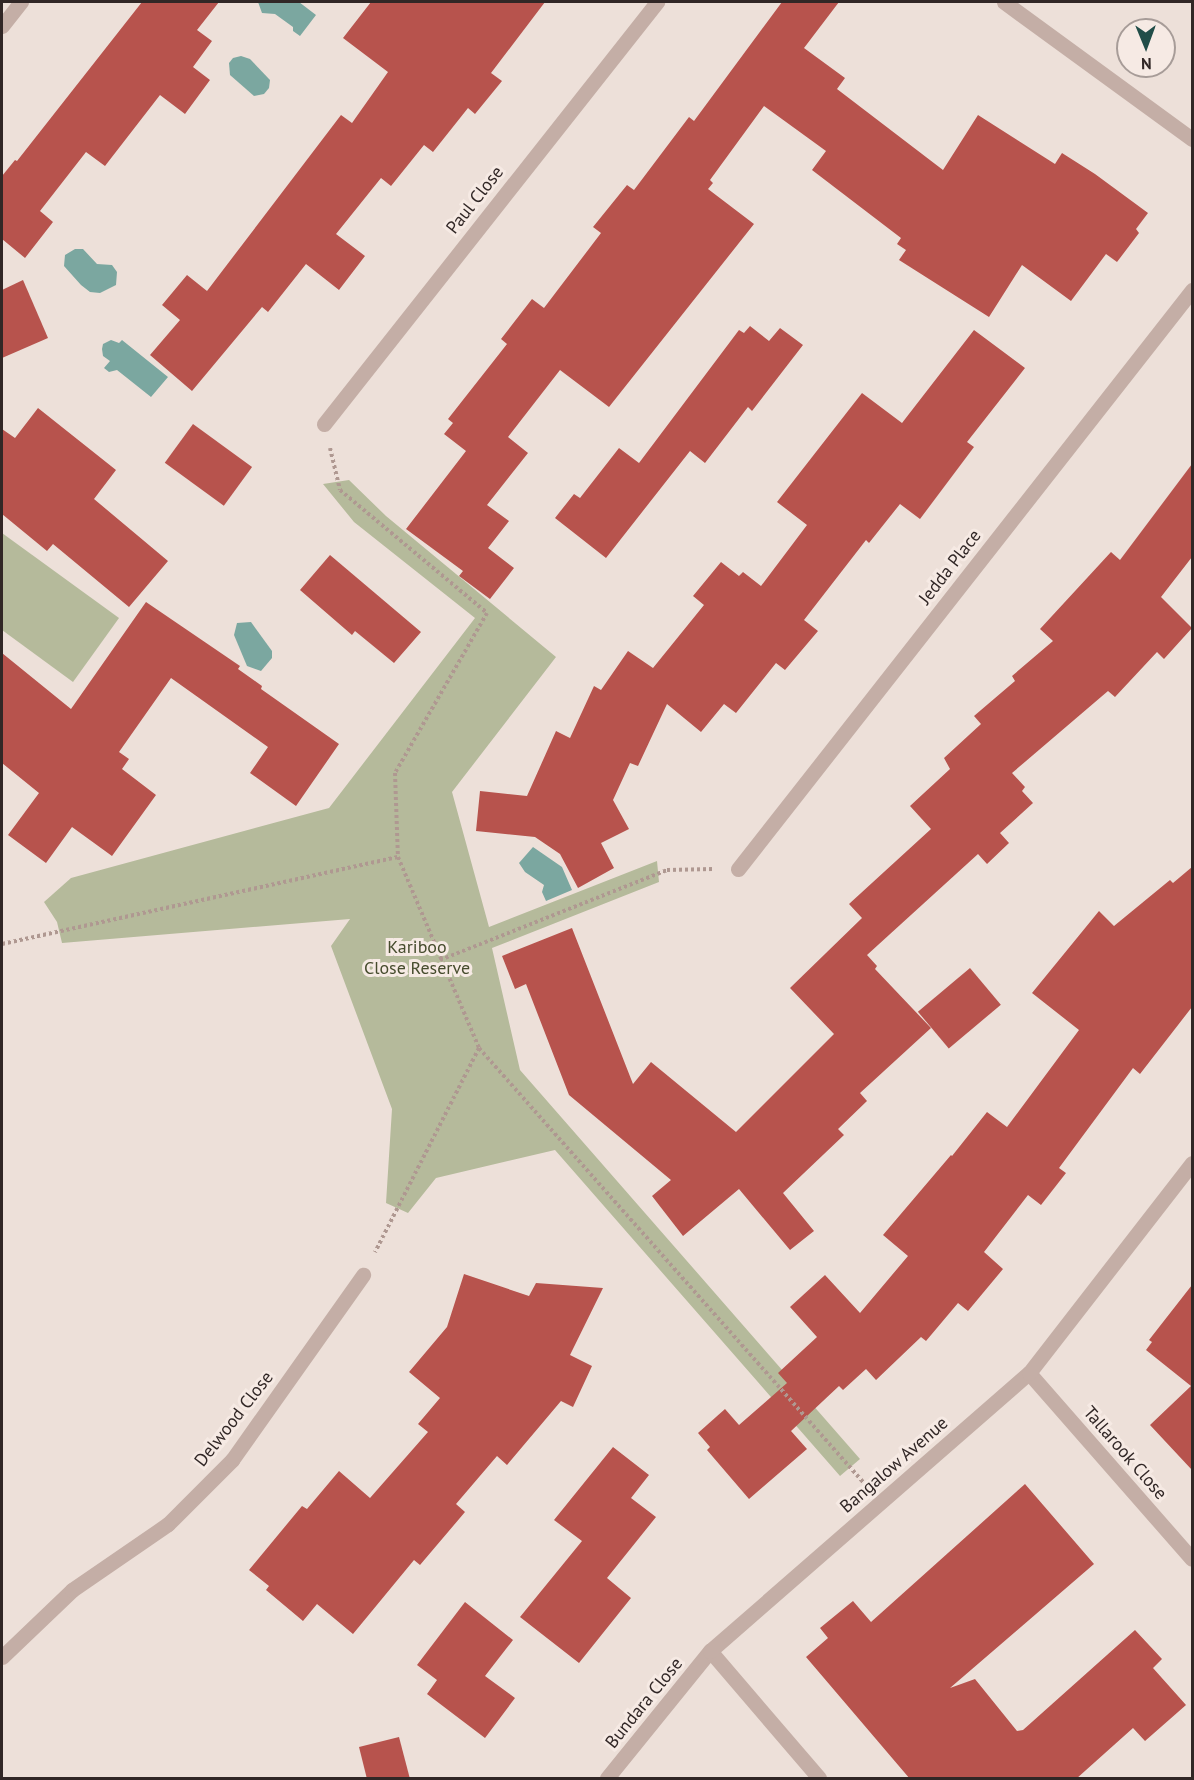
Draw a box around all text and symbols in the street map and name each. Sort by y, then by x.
north arrow [1116,18,1176,78]
text: N [1141,54,1152,74]
street label: Paul Close [442,162,508,238]
street label: Jedda Place [914,525,986,609]
park label: Kariboo Close Reserve [364,937,470,980]
street label: Delwood Close [190,1367,278,1471]
street label: Tallarook Close [1078,1402,1172,1504]
street label: Bangalow Avenue [835,1412,953,1518]
street label: Bundara Close [601,1653,687,1753]

